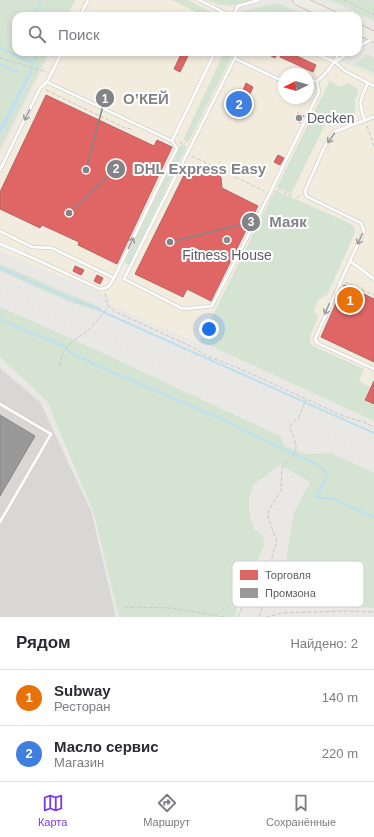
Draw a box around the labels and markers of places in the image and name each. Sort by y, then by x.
callout: О’КЕЙ [95,85,177,112]
pin: 2 [226,89,252,119]
place label: Decken [307,110,354,126]
marker: Decken [294,113,304,123]
callout: DHL Express Easy [106,155,274,182]
callout: Маяк [241,209,315,236]
marker: Fitness House [222,235,232,245]
place label: Fitness House [182,247,272,263]
pin: 1 [337,285,363,315]

